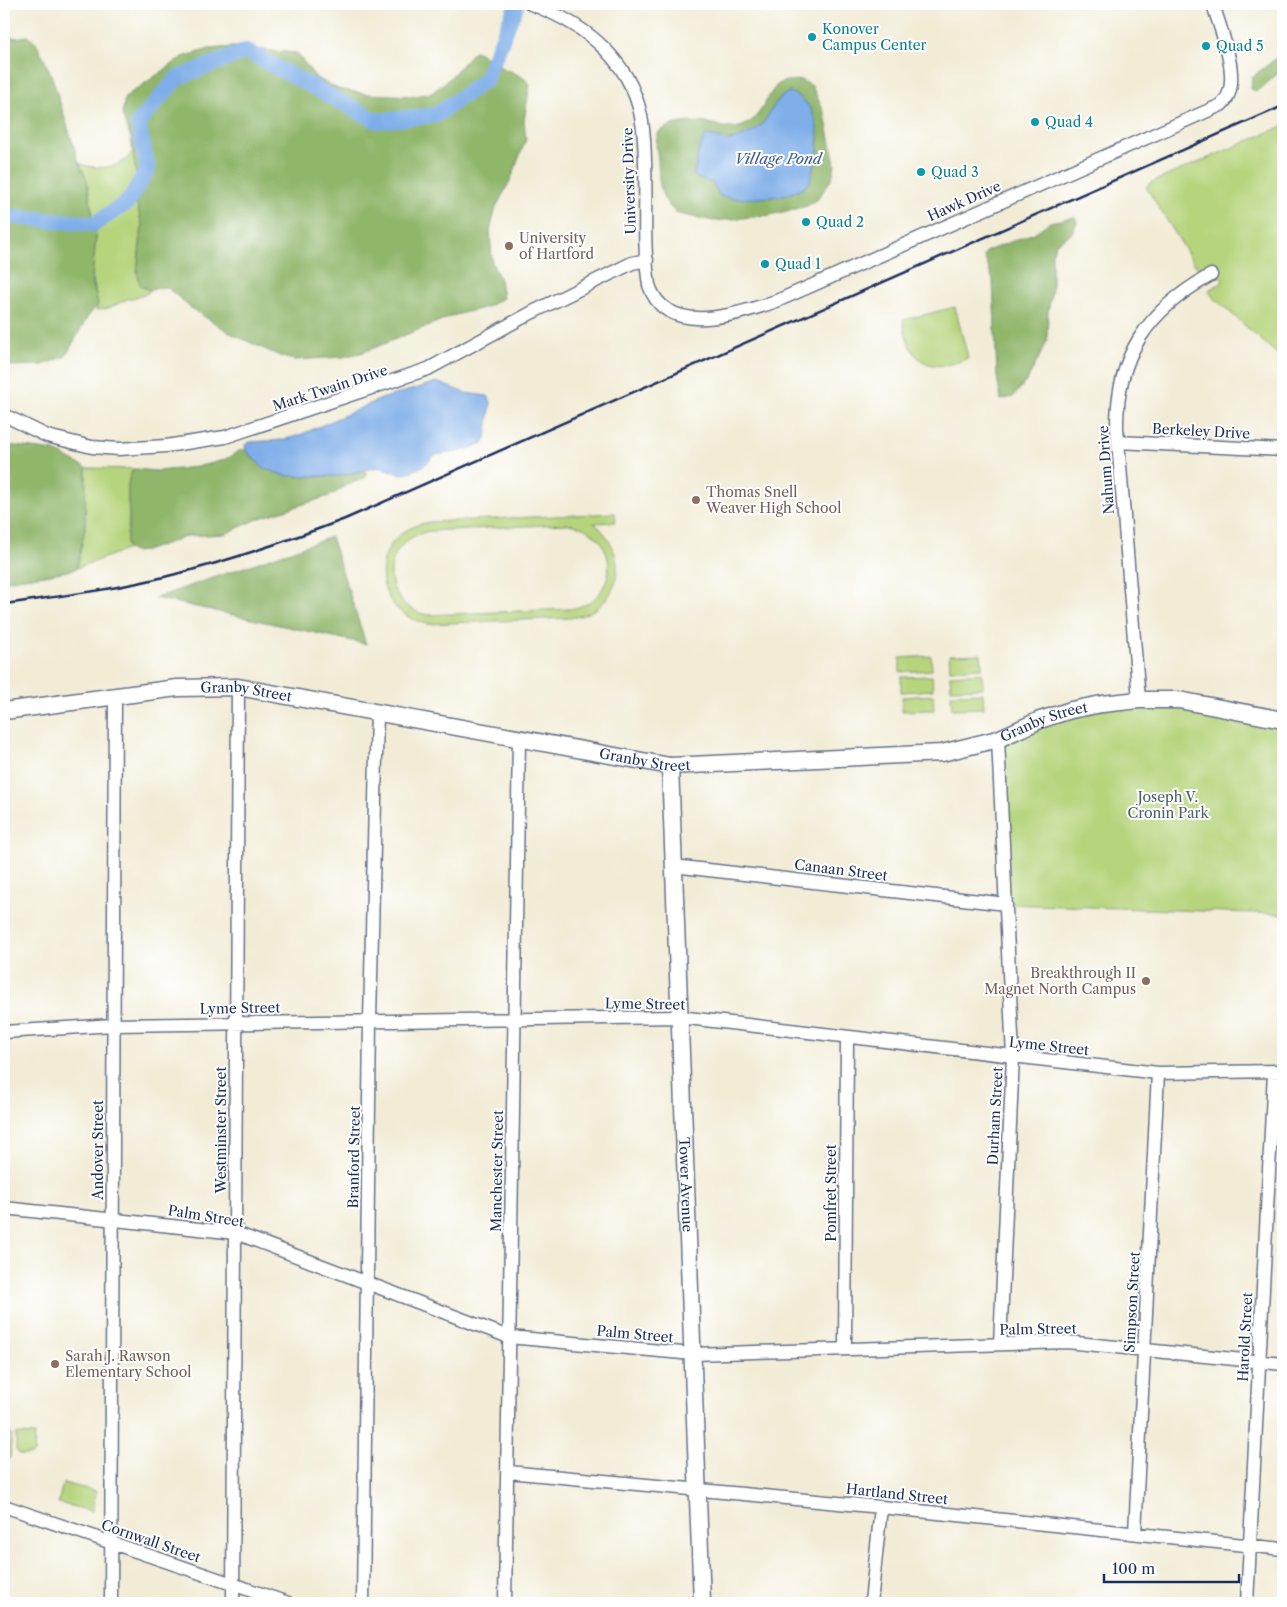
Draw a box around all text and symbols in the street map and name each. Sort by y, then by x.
place label: Konover Campus Center [822,20,926,54]
marker: Konover Campus Center [806,31,818,43]
place label: Quad 5 [1216,37,1264,55]
marker: Quad 5 [1200,40,1212,52]
place label: Quad 4 [1045,113,1093,131]
marker: Quad 4 [1029,116,1041,128]
street label: University Drive [618,127,640,235]
water label: Village Pond [734,149,824,168]
place label: Quad 3 [931,163,979,181]
marker: Quad 3 [915,166,927,178]
street label: Hawk Drive [925,177,1004,225]
place label: Quad 2 [816,213,864,231]
marker: Quad 2 [800,216,812,228]
place label: University of Hartford [519,229,594,263]
marker: University of Hartford [503,240,515,252]
place label: Quad 1 [775,255,821,273]
marker: Quad 1 [759,258,771,270]
street label: Mark Twain Drive [270,361,390,415]
street label: Berkeley Drive [1152,419,1251,443]
street label: Nahum Drive [1094,425,1118,515]
place label: Thomas Snell Weaver High School [705,483,841,517]
marker: Thomas Snell Weaver High School [690,494,702,506]
street label: Granby Street [200,678,293,706]
street label: Granby Street [997,698,1089,746]
street label: Granby Street [598,744,691,775]
park label: Joseph V. Cronin Park [1127,788,1209,822]
street label: Canaan Street [793,855,889,885]
place label: Breakthrough II Magnet North Campus [984,964,1136,998]
marker: Breakthrough II Magnet North Campus [1140,975,1152,987]
street label: Lyme Street [605,994,685,1014]
street label: Lyme Street [200,998,280,1018]
street label: Lyme Street [1008,1033,1090,1059]
street label: Durham Street [983,1066,1007,1166]
street label: Westminster Street [212,1067,230,1194]
street label: Andover Street [89,1100,107,1201]
street label: Branford Street [344,1105,364,1209]
street label: Manchester Street [487,1110,507,1232]
street label: Tower Avenue [675,1137,697,1233]
street label: Pomfret Street [822,1144,840,1242]
street label: Palm Street [167,1201,245,1231]
street label: Simpson Street [1120,1251,1144,1353]
street label: Harold Street [1234,1292,1256,1382]
street label: Palm Street [999,1319,1077,1339]
street label: Palm Street [596,1322,674,1346]
place label: Sarah J. Rawson Elementary School [65,1347,191,1381]
marker: Sarah J. Rawson Elementary School [49,1358,61,1370]
street label: Hartland Street [845,1480,949,1508]
street label: Cornwall Street [99,1516,203,1566]
scale bar [1104,1552,1240,1584]
text: 100 m [1112,1559,1155,1578]

